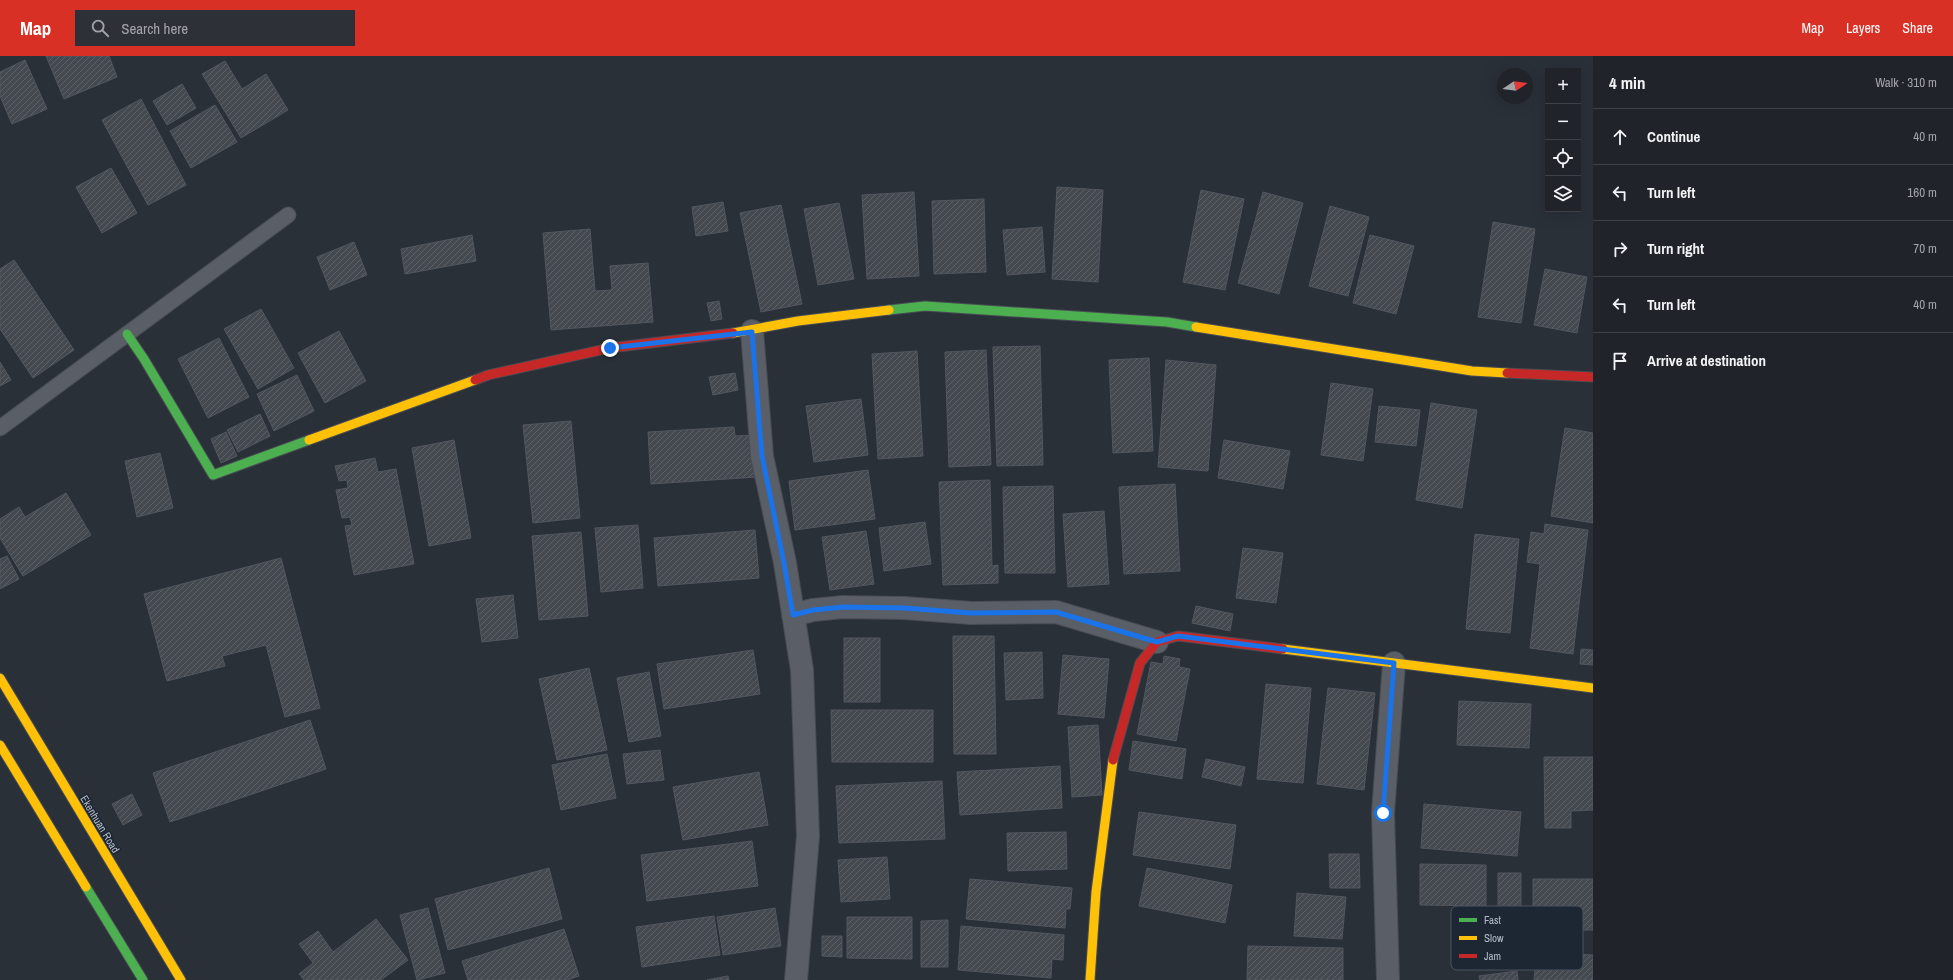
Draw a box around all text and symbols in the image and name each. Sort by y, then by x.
search box [75,10,355,46]
text: Map [20,15,51,41]
icon: search [89,17,111,39]
text: Search here [121,18,188,39]
text: Map [1802,19,1824,37]
text: Layers [1846,19,1880,37]
text: Share [1902,19,1933,37]
north arrow [1497,68,1533,104]
map controls [1545,68,1581,212]
button: + [1545,68,1581,104]
text: 4 min [1609,71,1645,94]
text: Walk · 310 m [1875,74,1937,91]
button: − [1545,104,1581,140]
icon: ahead [1609,126,1631,148]
text: Continue [1647,126,1700,147]
text: 40 m [1913,128,1937,145]
button: locate [1545,140,1581,176]
button: layers [1545,176,1581,212]
icon: left [1609,182,1631,204]
text: Turn left [1647,182,1695,203]
text: 160 m [1907,184,1937,201]
icon: right [1609,238,1631,260]
text: Turn right [1647,238,1704,259]
text: 70 m [1913,240,1937,257]
icon: left [1609,294,1631,316]
text: Turn left [1647,294,1695,315]
text: 40 m [1913,296,1937,313]
route end [601,339,619,357]
icon: arrive [1609,350,1631,372]
text: Arrive at destination [1647,350,1766,371]
street label: Ekenhuan Road [77,793,123,855]
route start [1374,804,1392,822]
legend [1451,906,1583,970]
text: Fast [1484,913,1502,927]
text: Slow [1484,931,1504,945]
text: Jam [1484,949,1501,963]

